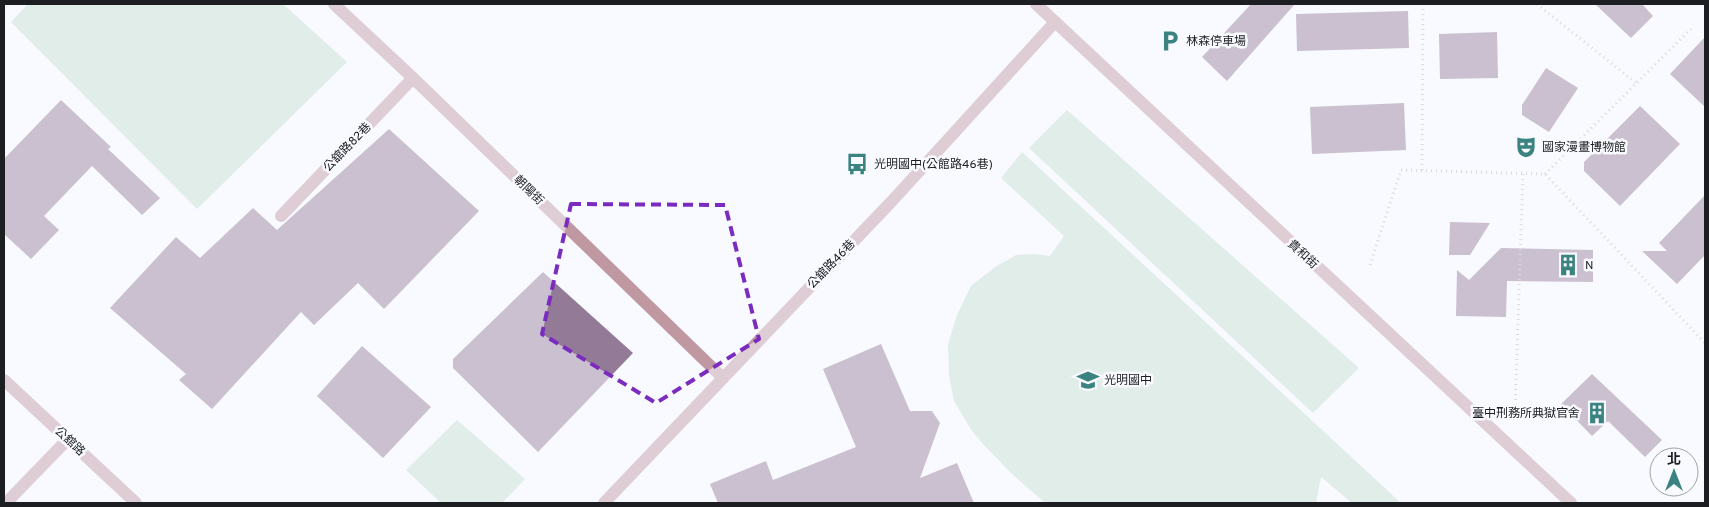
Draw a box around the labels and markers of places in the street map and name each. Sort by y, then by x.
parking icon: 林森停車場 [1157,28,1183,54]
place label: 林森停車場 [1186,34,1246,50]
theatre icon: 國家漫畫博物館 [1513,134,1539,160]
place label: 國家漫畫博物館 [1542,140,1626,156]
bus stop icon: 光明國中(公館路46巷) [844,151,870,177]
place label: 光明國中(公館路46巷) [874,157,993,173]
building icon: N [1555,252,1581,278]
place label: N [1585,258,1594,274]
school or university icon: 光明國中 [1075,367,1101,393]
place label: 光明國中 [1104,373,1152,389]
building icon: 臺中刑務所典獄官舍 [1584,400,1610,426]
place label: 臺中刑務所典獄官舍 [1472,406,1580,422]

